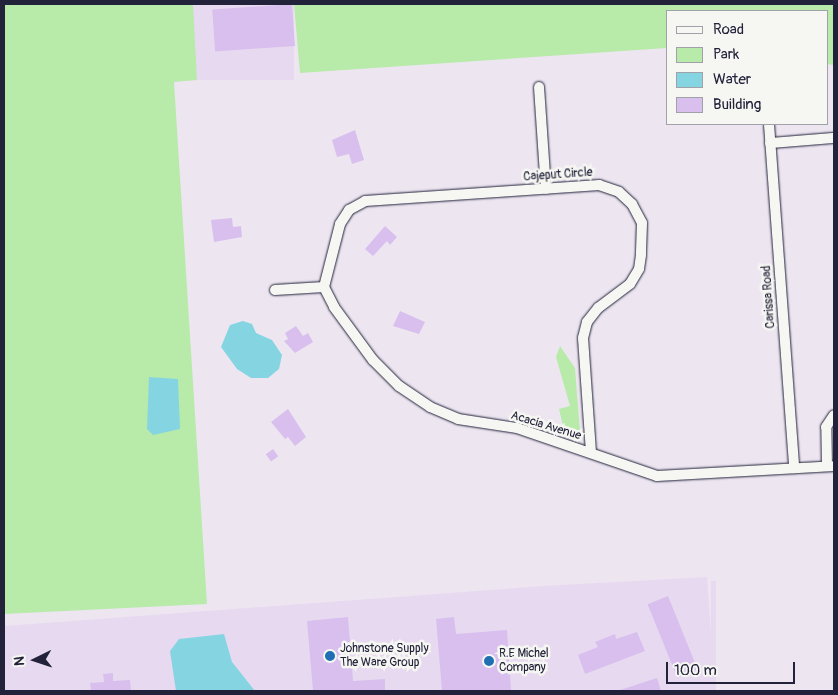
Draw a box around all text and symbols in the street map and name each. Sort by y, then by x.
legend [666,10,828,125]
text: Road [713,20,744,39]
text: Park [713,45,739,64]
text: Water [713,70,751,89]
text: Building [713,95,761,114]
street label: Cajeput Circle [523,165,593,185]
street label: Carissa Road [760,265,778,329]
street label: Acacia Avenue [509,408,583,444]
north arrow [10,635,60,685]
place label: Johnstone Supply The Ware Group [340,642,429,670]
place label: R.E Michel Company [499,647,549,675]
marker: Johnstone Supply The Ware Group [324,650,336,662]
scale bar [668,652,797,684]
marker: R.E Michel Company [483,655,495,667]
text: N [11,656,28,666]
text: 100 m [674,661,717,680]

